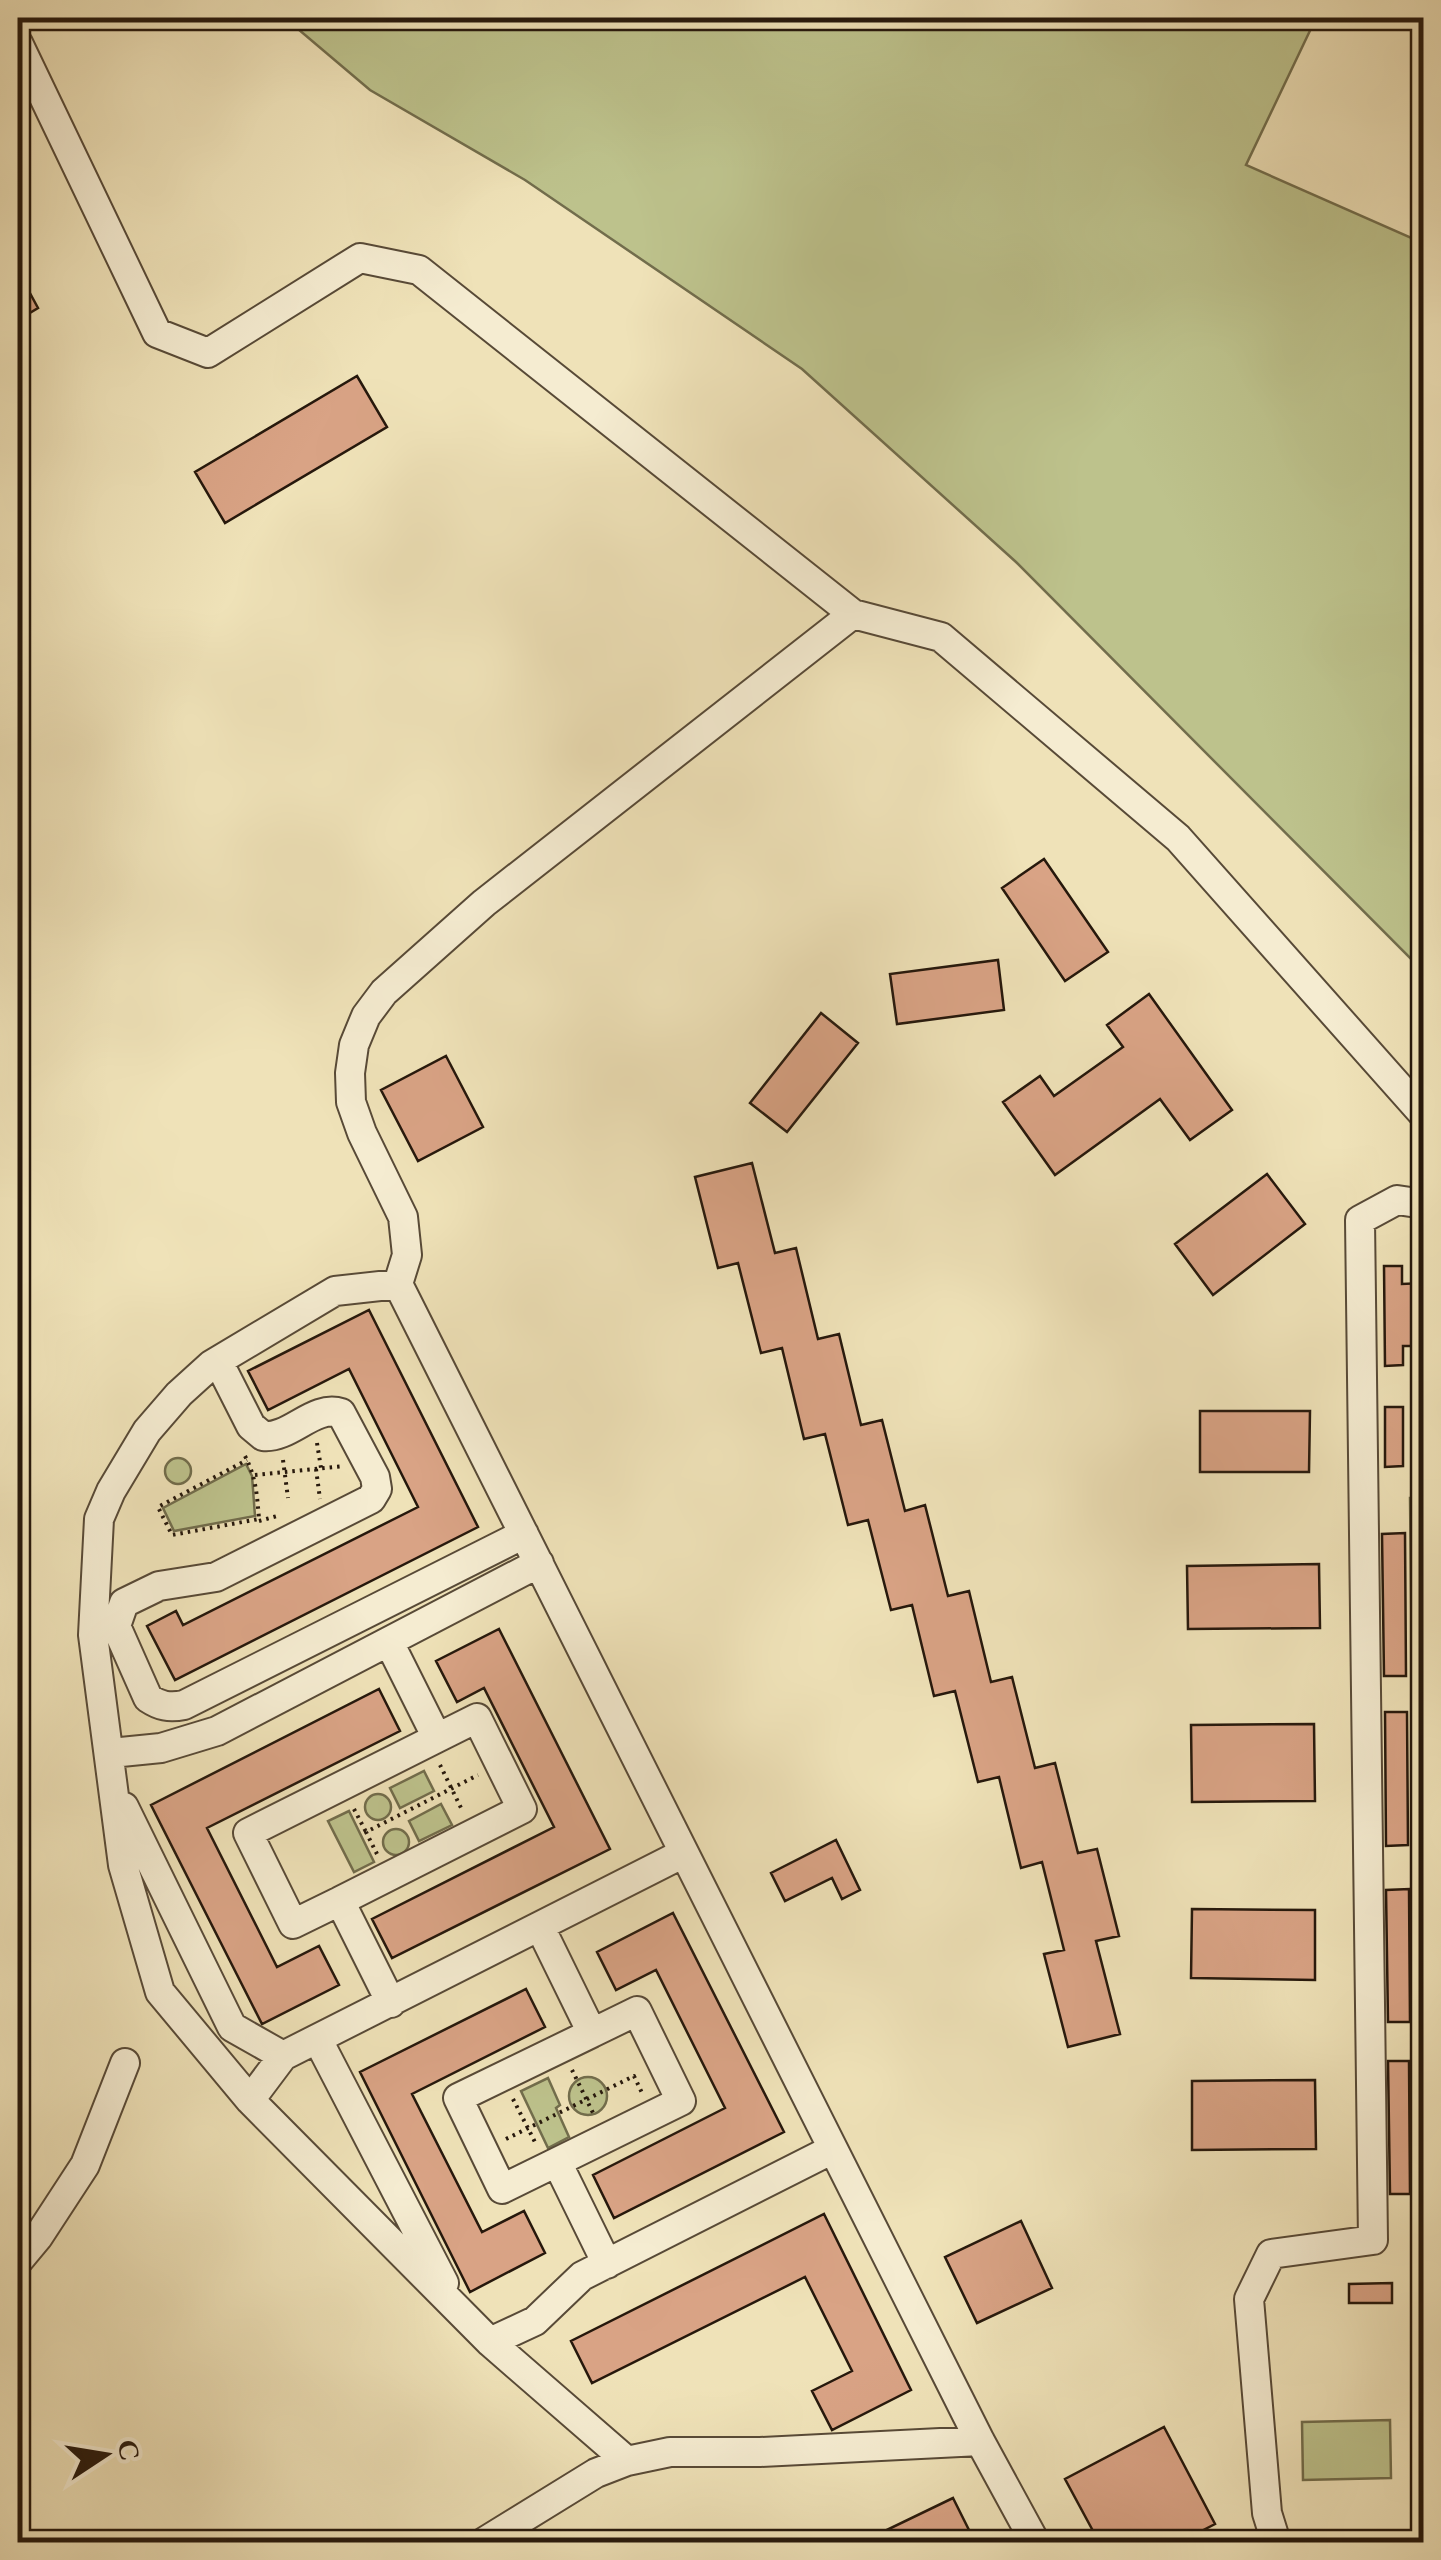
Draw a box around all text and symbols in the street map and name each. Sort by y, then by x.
north arrow [55,2405,155,2505]
text: С [110,2436,149,2463]

